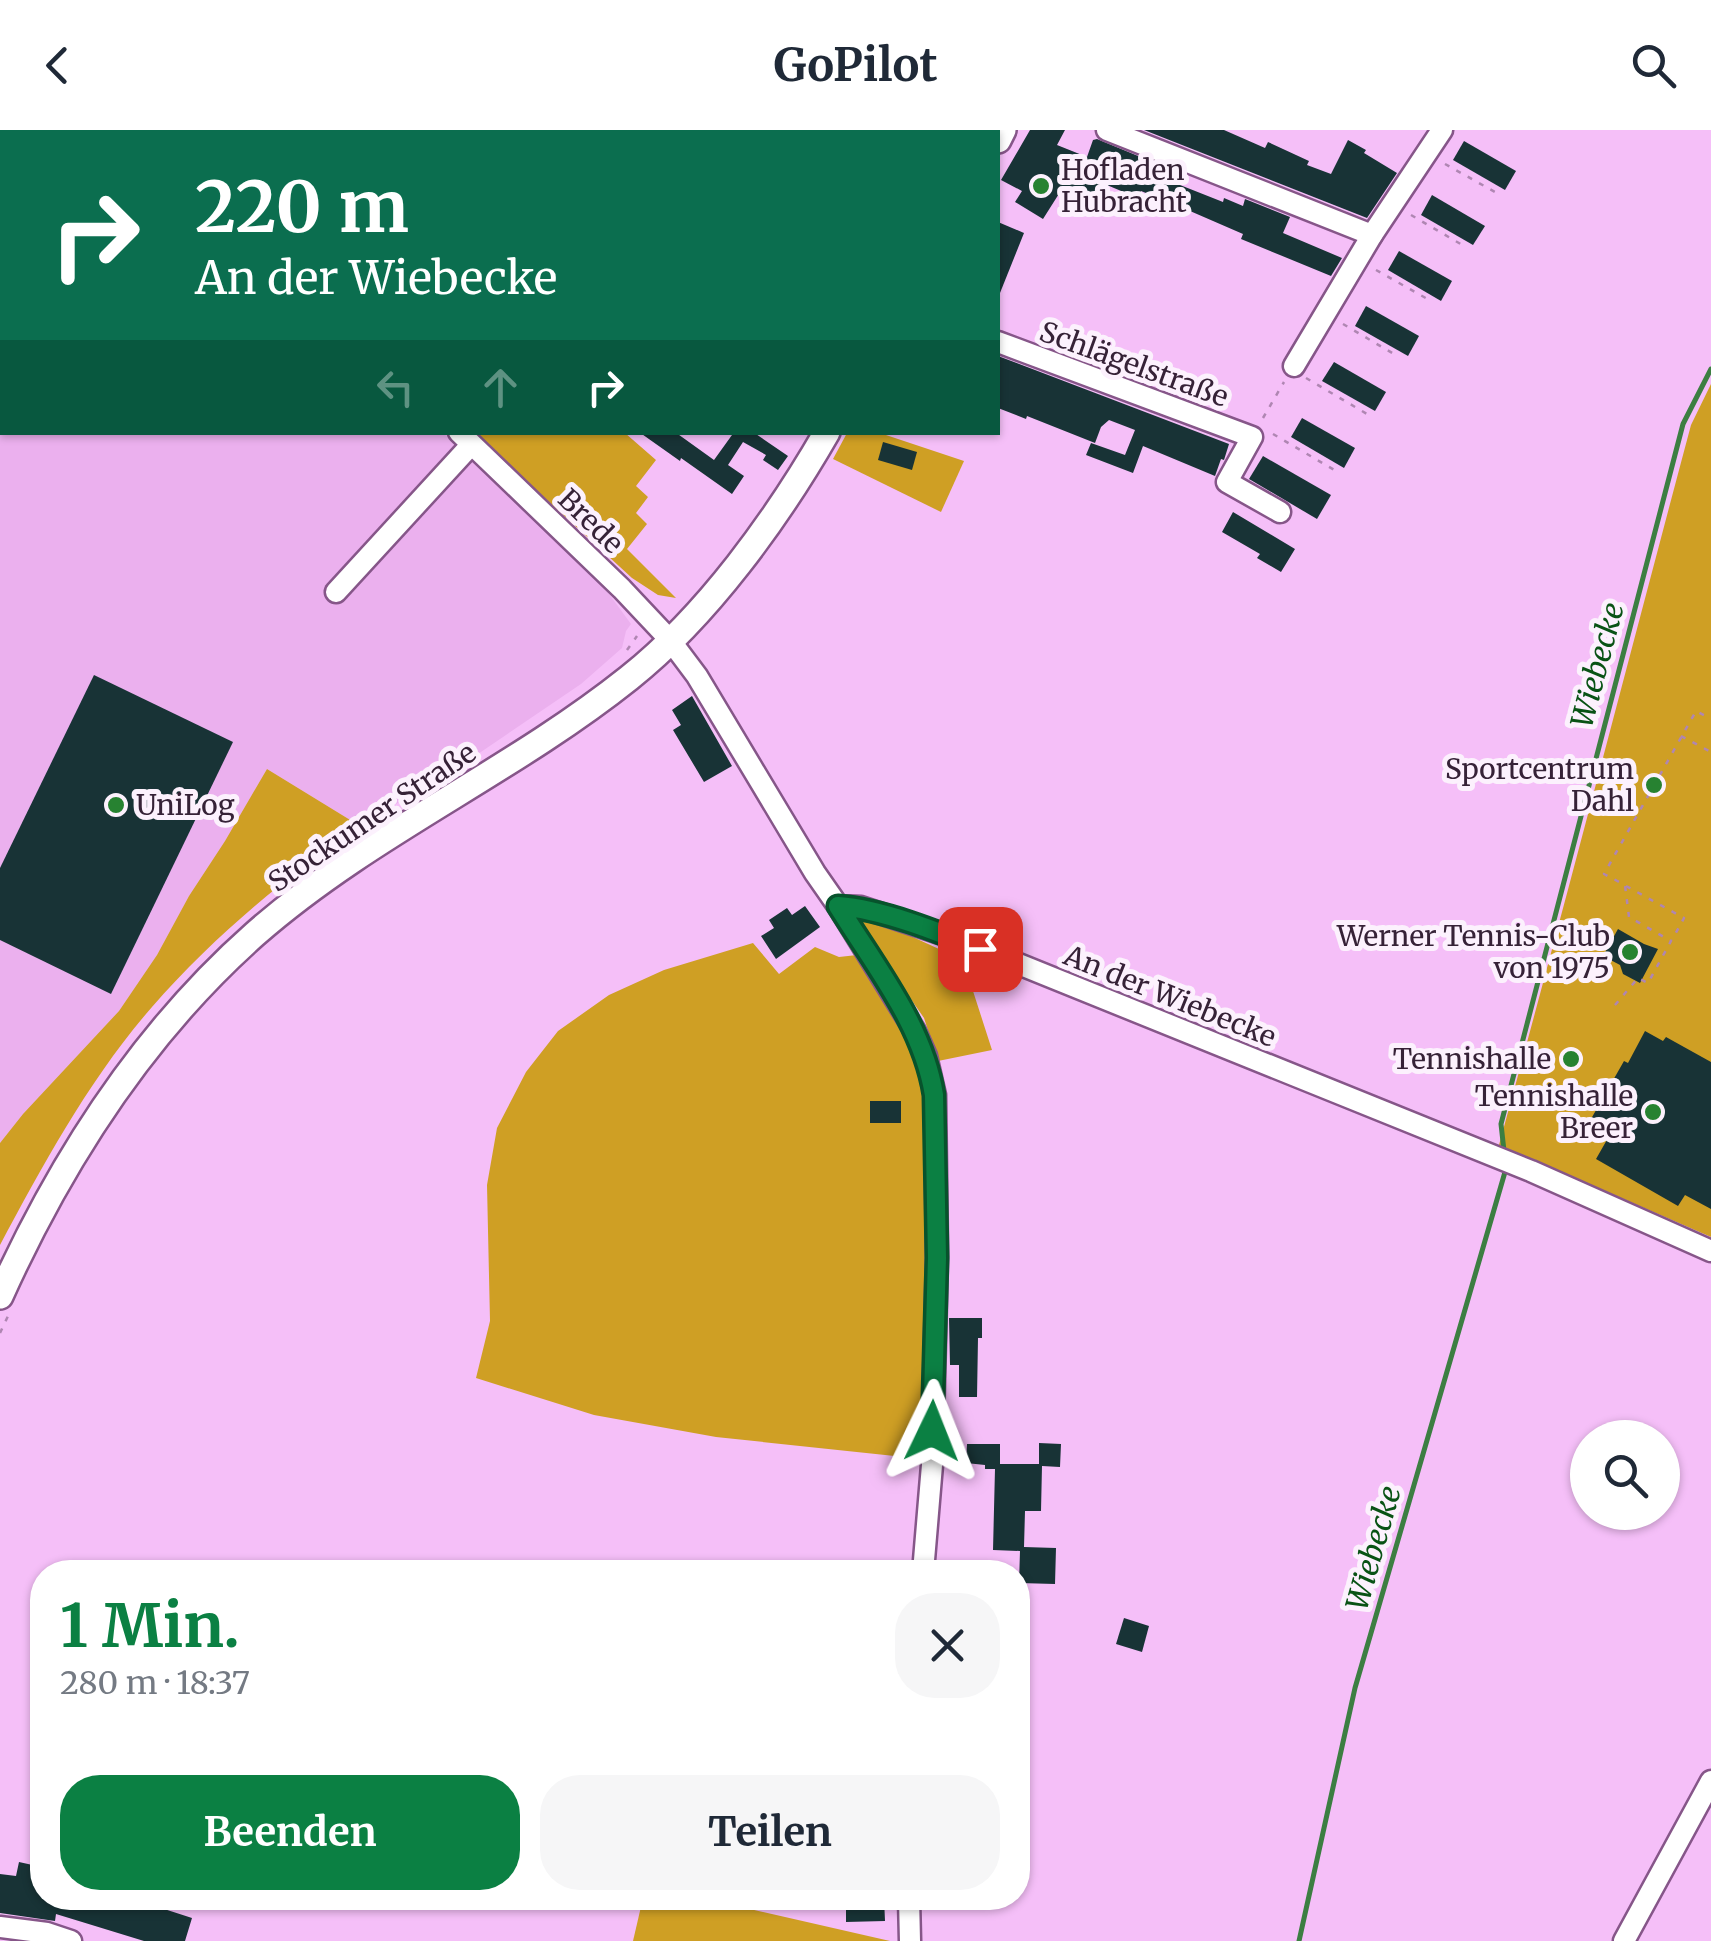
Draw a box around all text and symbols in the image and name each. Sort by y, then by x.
text: GoPilot [773,37,938,93]
icon: back [30,38,85,93]
icon: search [1626,38,1681,93]
place label: Hofladen Hubracht [1061,152,1187,220]
text: 220 m [195,163,409,251]
icon: right [30,170,160,300]
marker: Hofladen Hubracht [1030,175,1052,197]
text: An der Wiebecke [195,250,557,306]
street label: Schlägelstraße [1035,313,1233,415]
icon: left [368,360,423,415]
icon: ahead [473,360,528,415]
icon: right [578,360,633,415]
street label: Brede [551,481,631,561]
water label: Wiebecke [1562,598,1632,732]
street label: Stockumer Straße [261,734,483,900]
place label: Sportcentrum Dahl [1445,751,1634,819]
marker: Sportcentrum Dahl [1643,774,1665,796]
place label: UniLog [136,787,235,823]
marker: UniLog [105,794,127,816]
pin [938,907,1023,992]
place label: Werner Tennis-Club von 1975 [1336,918,1610,986]
icon: arrive [953,922,1008,977]
street label: An der Wiebecke [1058,937,1281,1055]
marker: Werner Tennis-Club von 1975 [1619,941,1641,963]
place label: Tennishalle [1393,1041,1551,1077]
marker: Tennishalle [1560,1048,1582,1070]
place label: Tennishalle Breer [1475,1078,1633,1146]
marker: Tennishalle Breer [1642,1101,1664,1123]
position arrow [880,1379,984,1483]
map controls [1570,1420,1680,1530]
button: search [1570,1420,1680,1530]
water label: Wiebecke [1337,1481,1409,1615]
text: 1 Min. [60,1588,240,1663]
button: close [895,1593,1000,1698]
text: 280 m · 18:37 [60,1663,250,1703]
button: Beenden [60,1775,520,1890]
button: Teilen [540,1775,1000,1890]

